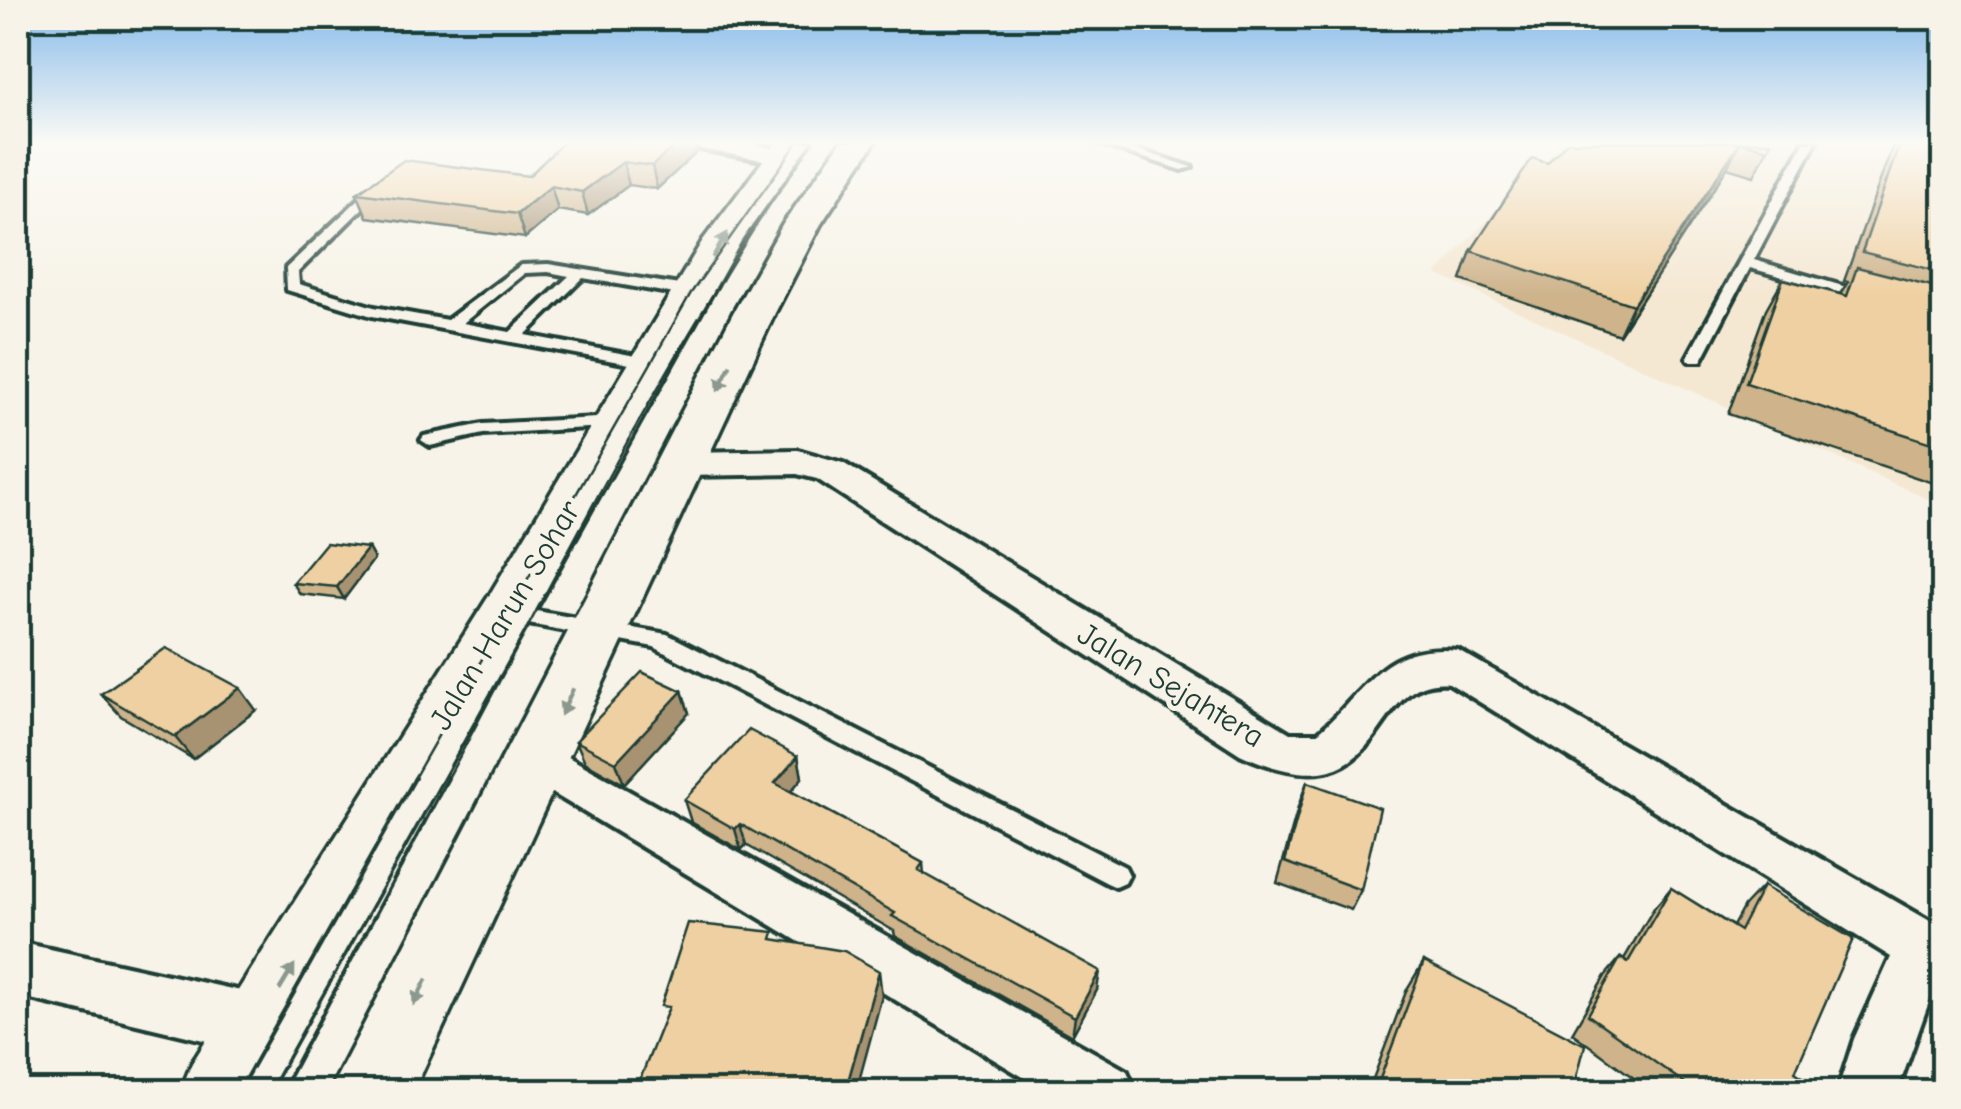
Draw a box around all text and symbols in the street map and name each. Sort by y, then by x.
one-way arrow [710,231,728,259]
one-way arrow [716,364,733,393]
street label: Jalan Harun Sohar [422,493,588,736]
street label: Jalan Sejahtera [1071,615,1271,755]
one-way arrow [558,688,575,717]
one-way arrow [278,963,296,991]
one-way arrow [412,978,429,1007]

